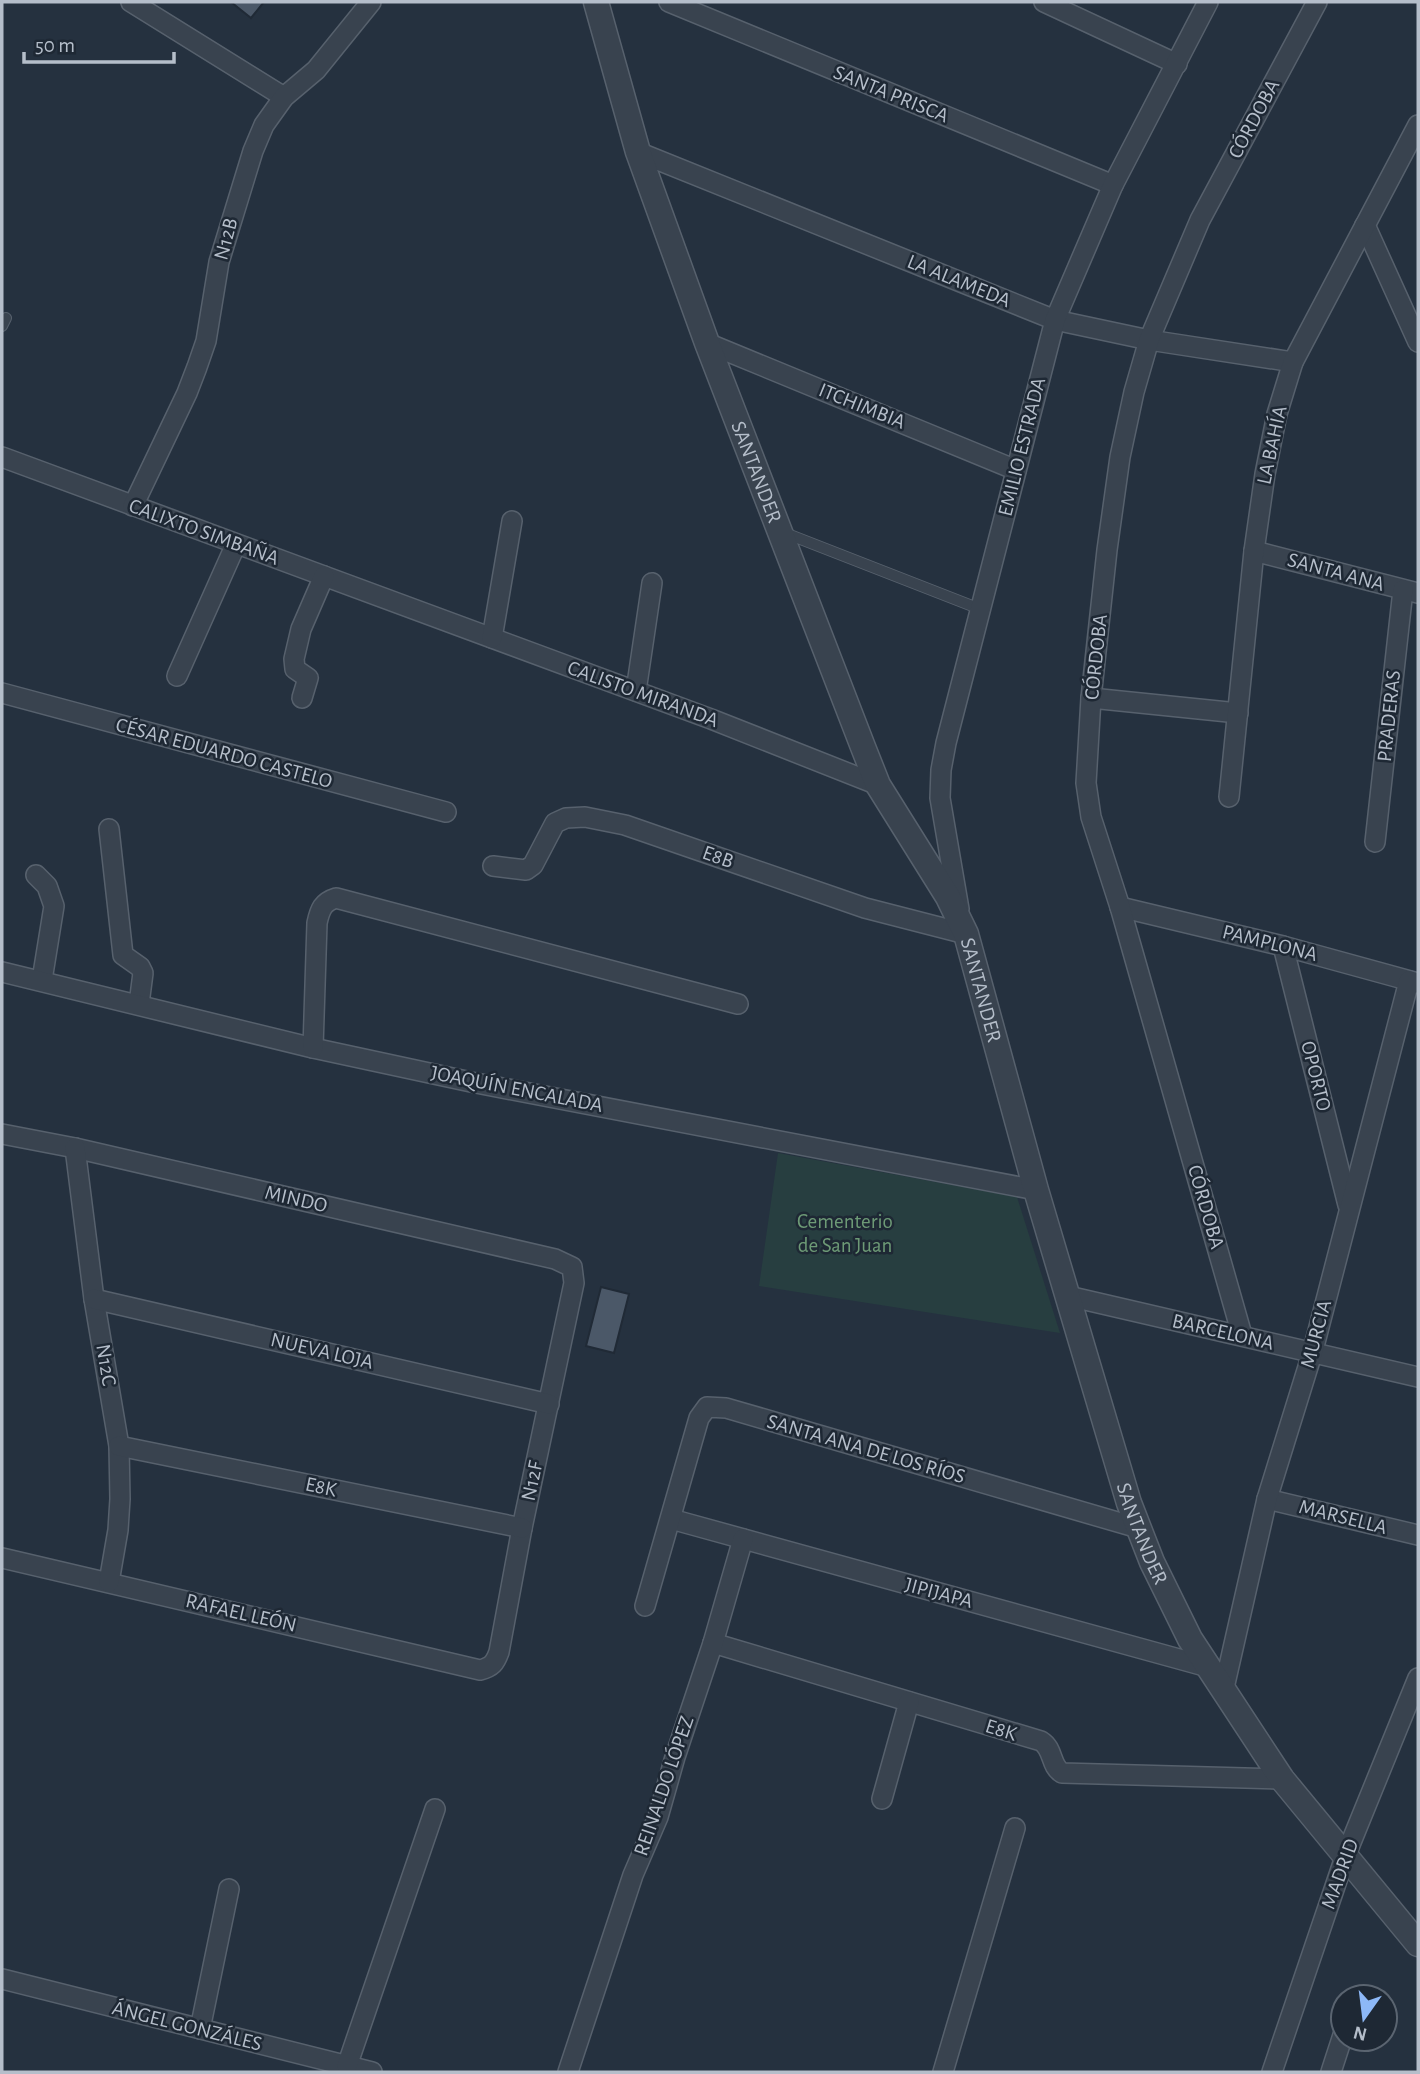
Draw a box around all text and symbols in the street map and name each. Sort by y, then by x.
scale bar [24,21,175,65]
text: 50 m [35,35,75,56]
street label: SANTA PRISCA [831,61,951,127]
street label: CÓRDOBA [1223,75,1284,162]
street label: N12B [210,216,242,262]
street label: LA ALAMEDA [904,251,1014,311]
street label: EMILIO ESTRADA [995,375,1049,519]
street label: ITCHIMBIA [816,379,908,433]
street label: LA BAHÍA [1251,403,1291,486]
street label: SANTANDER [728,418,786,526]
street label: CALIXTO SIMBAÑA [126,493,282,569]
street label: SANTA ANA [1285,549,1387,595]
street label: CÓRDOBA [1079,613,1111,701]
street label: CALISTO MIRANDA [565,657,721,731]
street label: PRADERAS [1374,669,1404,763]
street label: CÉSAR EDUARDO CASTELO [113,712,335,792]
street label: E8B [700,842,736,872]
street label: PAMPLONA [1220,921,1320,965]
street label: SANTANDER [957,936,1006,1044]
street label: OPORTO [1297,1039,1335,1113]
street label: JOAQUÍN ENCALADA [429,1060,605,1116]
street label: CÓRDOBA [1184,1162,1230,1251]
street label: MINDO [263,1182,329,1216]
park label: Cementerio de San Juan [797,1211,893,1256]
street label: MURCIA [1297,1298,1335,1370]
street label: BARCELONA [1170,1310,1276,1354]
street label: NUEVA LOJA [269,1329,375,1373]
street label: N12C [92,1343,120,1387]
street label: SANTA ANA DE LOS RÍOS [765,1409,968,1487]
street label: N12F [518,1458,547,1503]
street label: E8K [303,1473,339,1501]
street label: SANTANDER [1113,1480,1172,1588]
street label: MARSELLA [1297,1496,1389,1538]
street label: JIPIJAPA [903,1574,975,1612]
street label: RAFAEL LEÓN [184,1588,299,1636]
street label: REINALDO LÓPEZ [628,1713,698,1859]
street label: E8K [983,1715,1020,1745]
street label: MADRID [1318,1836,1362,1912]
north arrow [1329,1983,1399,2053]
street label: ÁNGEL GONZÁLES [110,1995,264,2055]
text: N [1352,2022,1369,2044]

